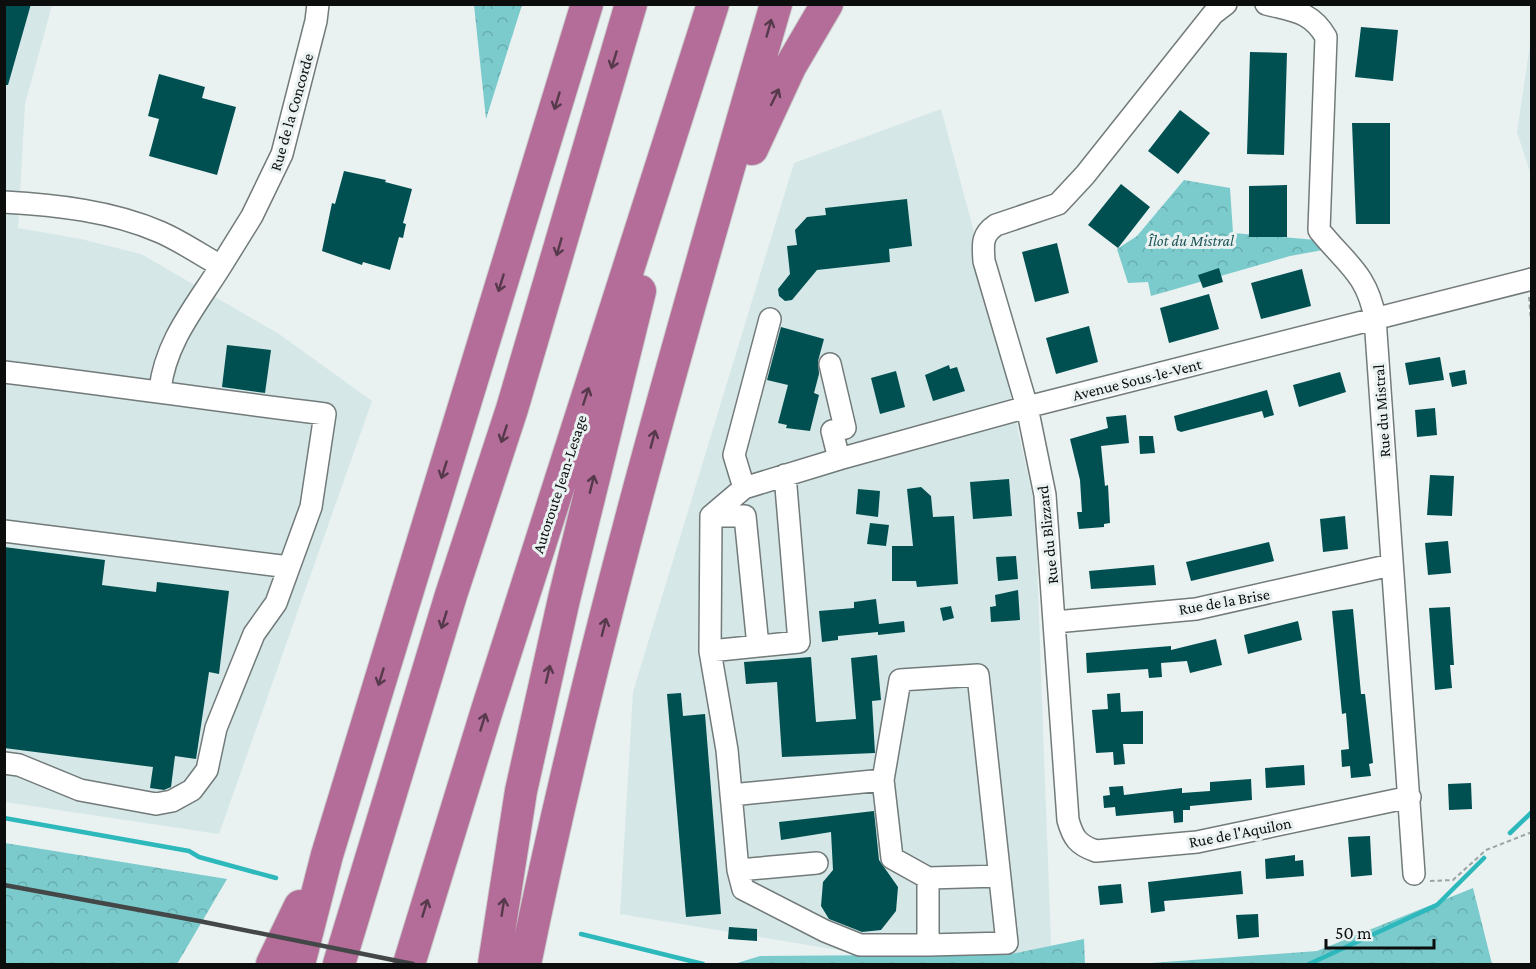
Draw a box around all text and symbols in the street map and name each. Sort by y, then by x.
one-way arrow [764,19,775,38]
one-way arrow [608,50,619,69]
street label: Rue de la Concorde [267,51,316,173]
one-way arrow [770,88,781,106]
one-way arrow [551,91,562,110]
park label: Îlot du Mistral [1148,232,1235,249]
one-way arrow [553,238,564,257]
one-way arrow [495,273,506,292]
street label: Avenue Sous-le-Vent [1071,355,1204,404]
street label: Rue du Mistral [1370,364,1393,458]
one-way arrow [581,387,592,406]
street label: Autoroute Jean-Lesage [529,413,591,556]
one-way arrow [498,424,509,443]
one-way arrow [648,429,659,448]
one-way arrow [438,460,449,479]
one-way arrow [587,475,599,494]
street label: Rue du Blizzard [1034,484,1061,585]
street label: Rue de la Brise [1177,585,1271,618]
one-way arrow [438,610,449,629]
one-way arrow [599,618,611,637]
one-way arrow [542,665,554,684]
one-way arrow [375,667,386,686]
one-way arrow [478,713,489,732]
street label: Rue de l'Aquilon [1187,814,1293,852]
one-way arrow [497,897,508,917]
one-way arrow [420,899,431,918]
scale bar [1326,912,1434,950]
text: 50 m [1335,923,1372,943]

